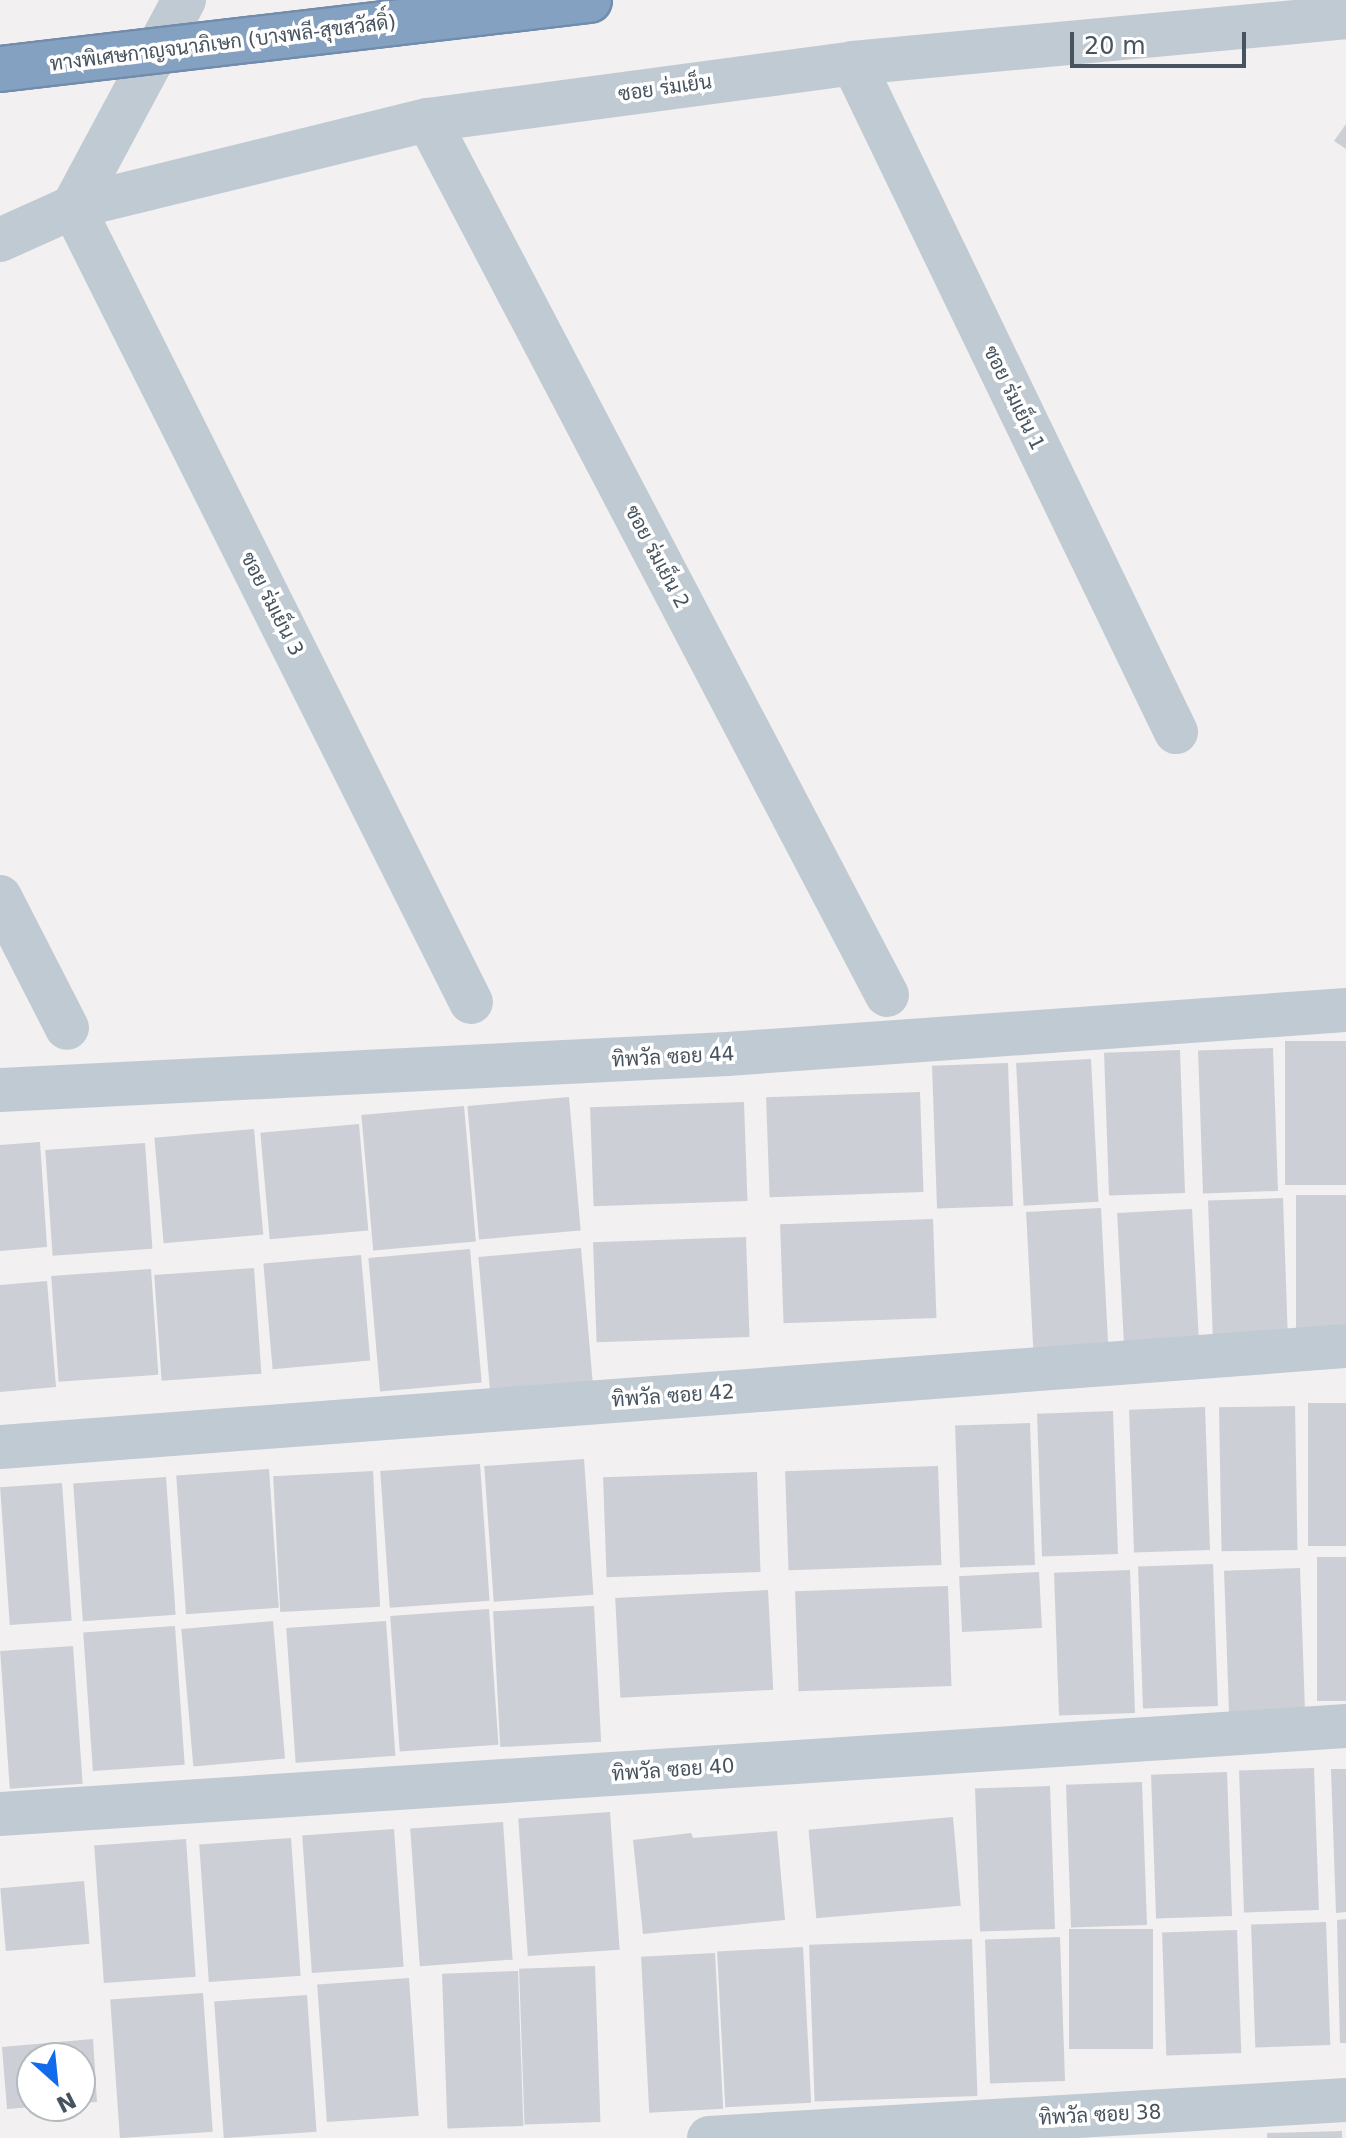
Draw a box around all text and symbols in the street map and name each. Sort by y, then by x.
street label: ทางพิเศษกาญจนาภิเษก (บางพลี-สุขสวัสดิ์) [48,10,398,76]
scale bar [1074,16,1250,66]
text: 20 m [1084,32,1146,60]
street label: ซอย ร่มเย็น [617,70,713,106]
street label: ซอย ร่มเย็น 1 [978,342,1050,454]
street label: ซอย ร่มเย็น 2 [620,501,694,613]
street label: ซอย ร่มเย็น 3 [236,548,308,660]
street label: ทิพวัล ซอย 44 [611,1042,735,1072]
street label: ทิพวัล ซอย 42 [611,1380,735,1412]
street label: ทิพวัล ซอย 40 [611,1754,735,1786]
north arrow [16,2042,96,2122]
text: N [52,2087,80,2117]
street label: ทิพวัล ซอย 38 [1038,2100,1162,2130]

